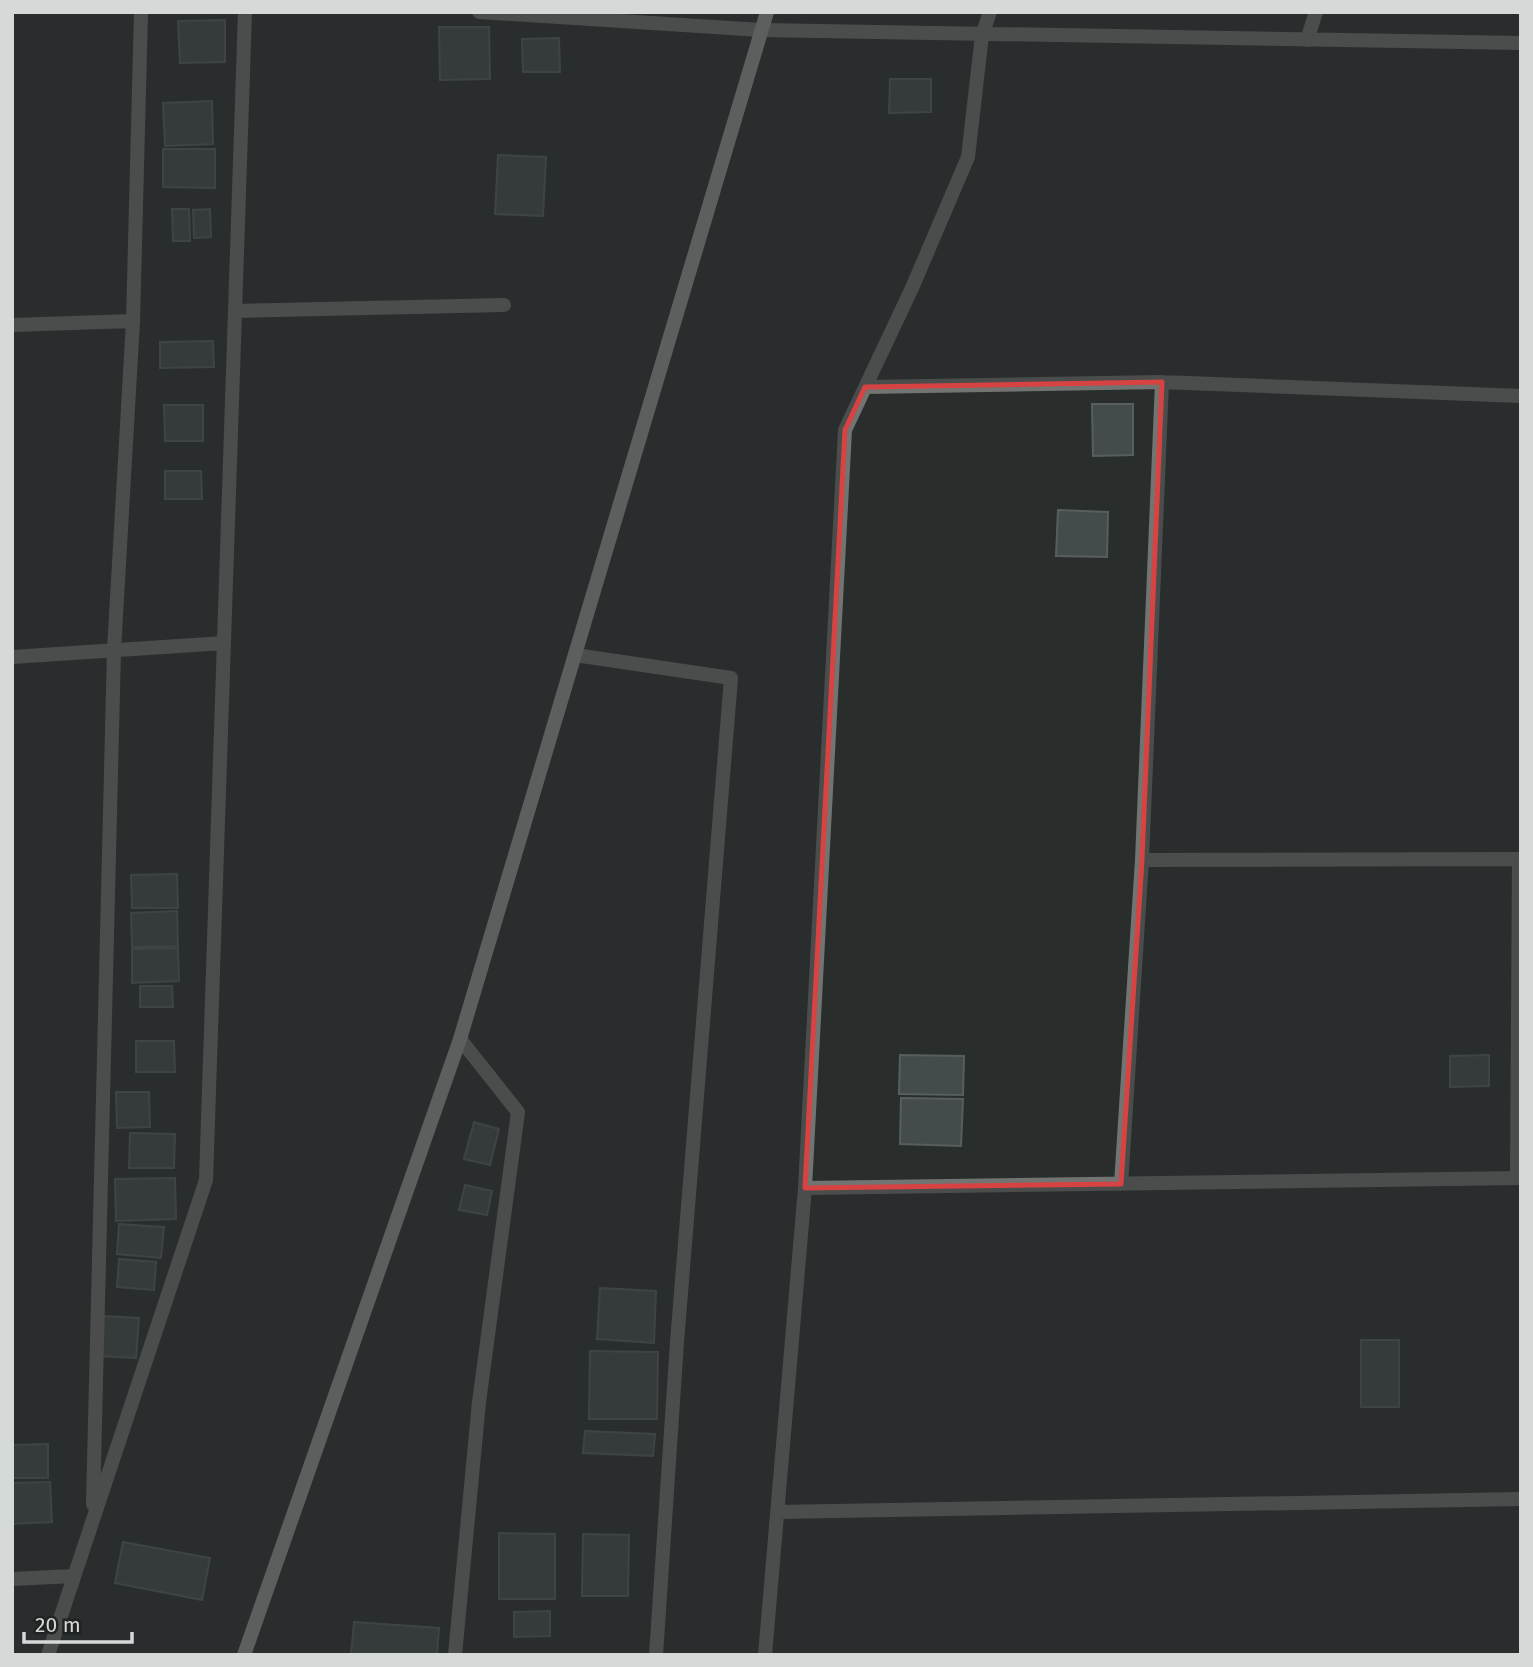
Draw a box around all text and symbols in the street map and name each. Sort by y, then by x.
scale bar [24,1600,133,1644]
text: 20 m [35,1612,81,1638]

